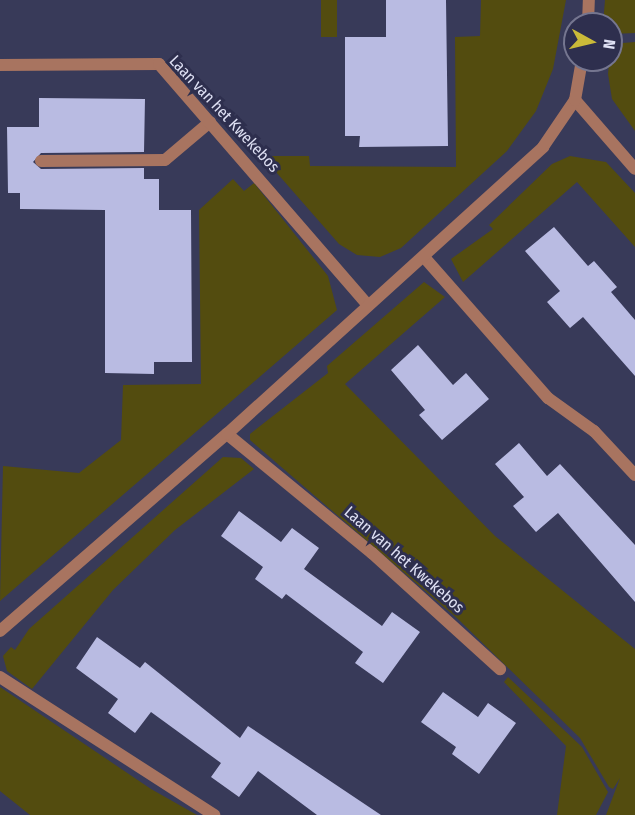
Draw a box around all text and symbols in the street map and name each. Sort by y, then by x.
north arrow [563,12,623,72]
text: N [599,38,619,50]
street label: Laan van het Kwekebos [165,52,283,176]
street label: Laan van het Kwekebos [340,503,468,617]

